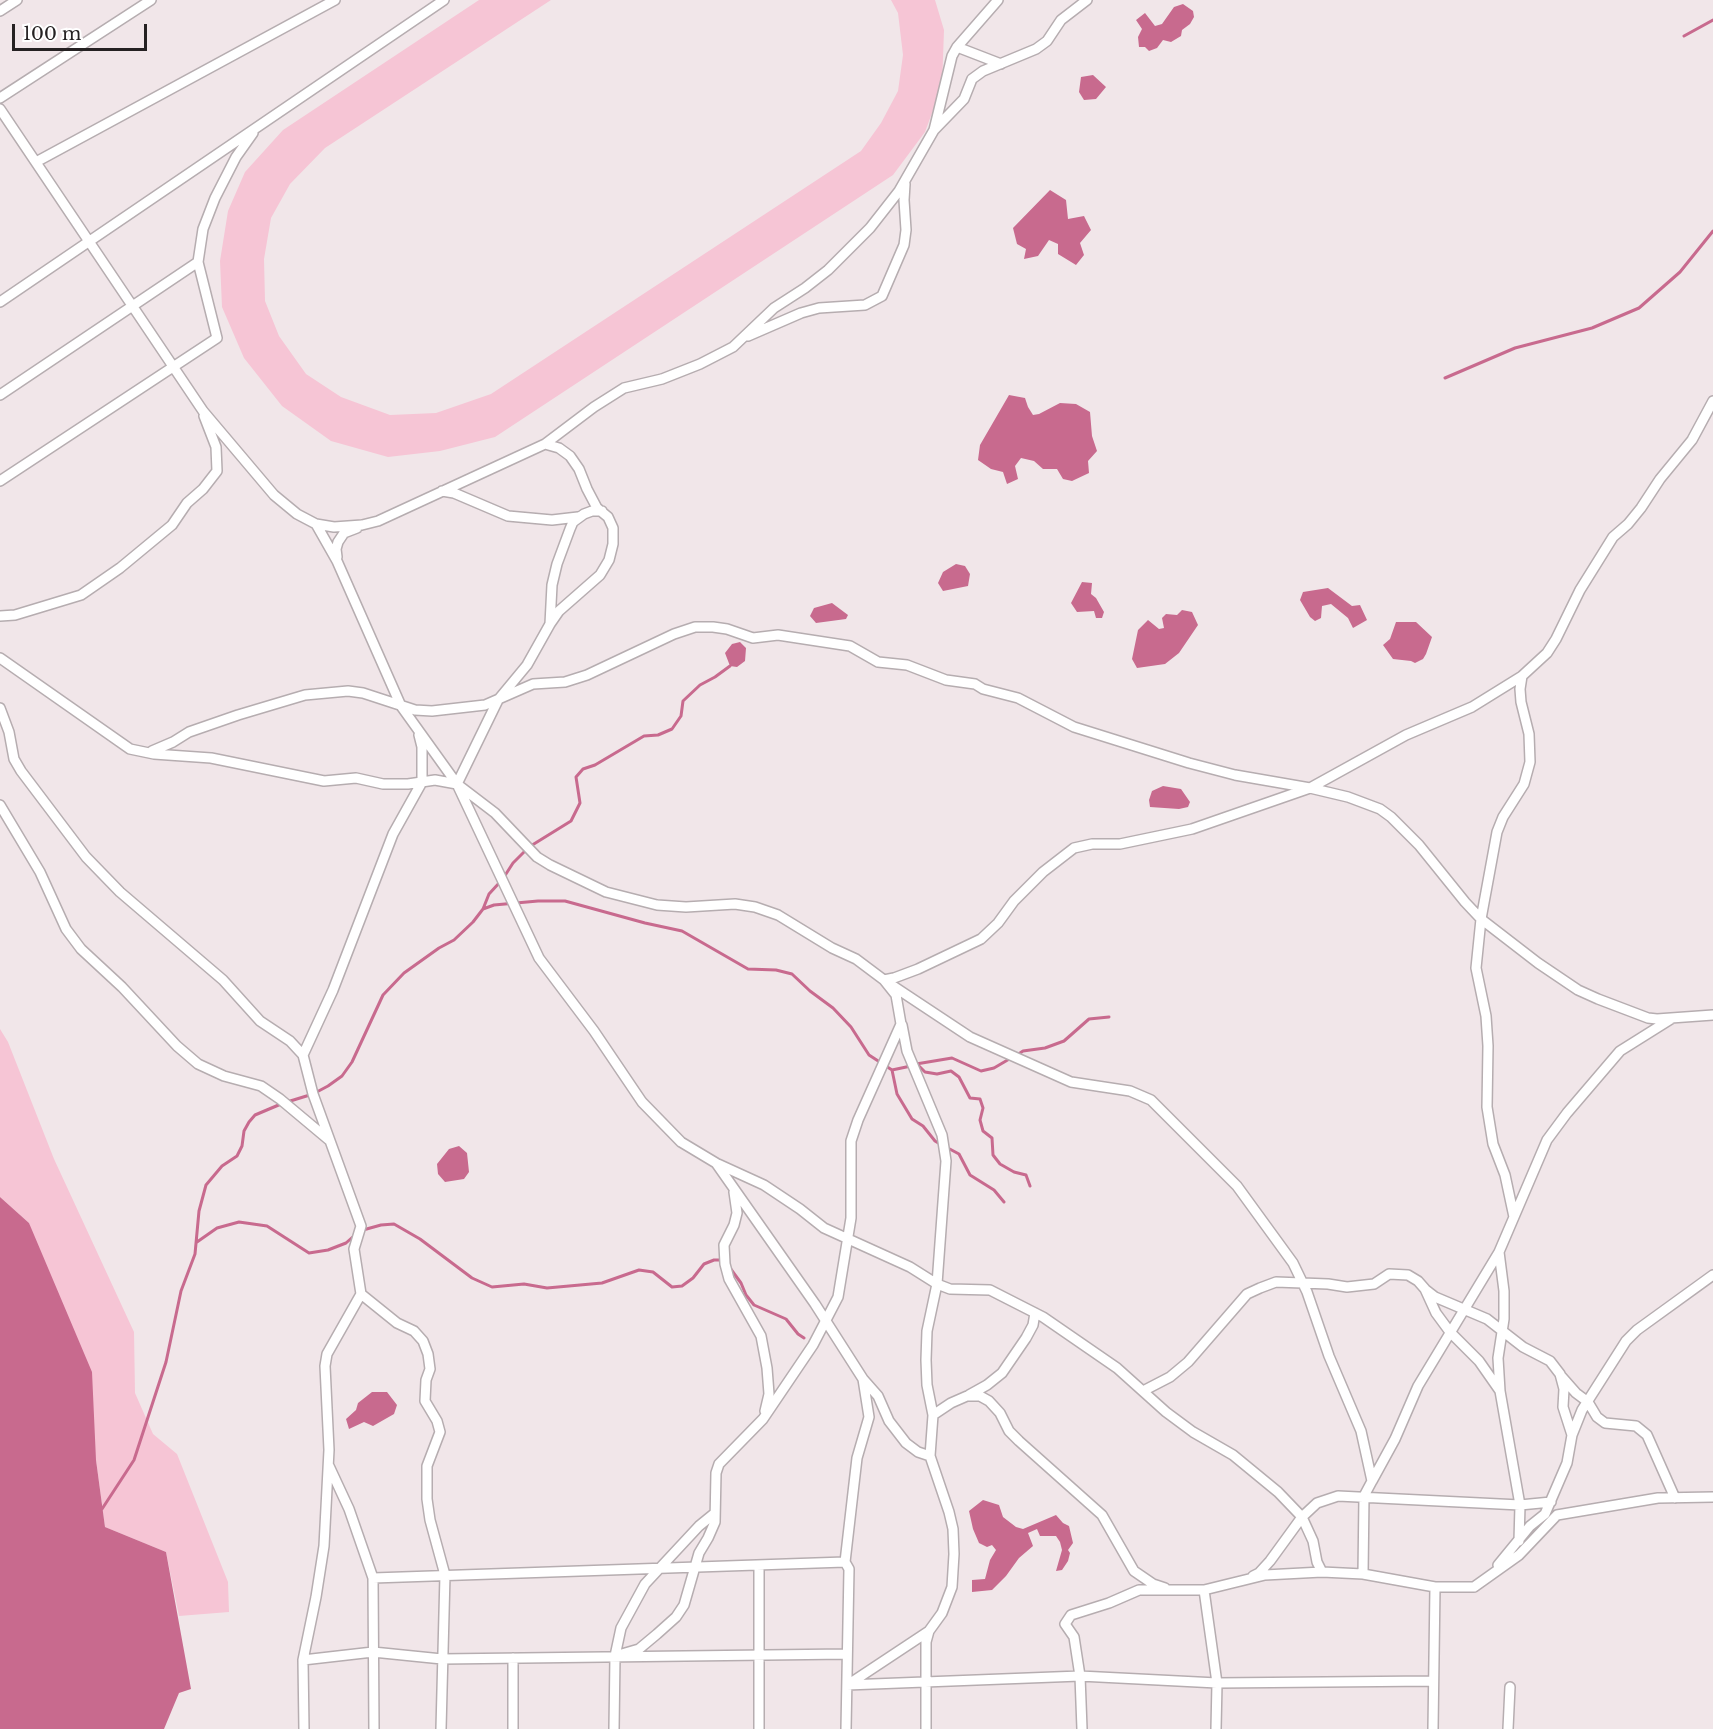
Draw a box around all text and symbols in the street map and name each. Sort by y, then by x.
scale bar [15,12,150,50]
text: 100 m [23,23,81,45]

